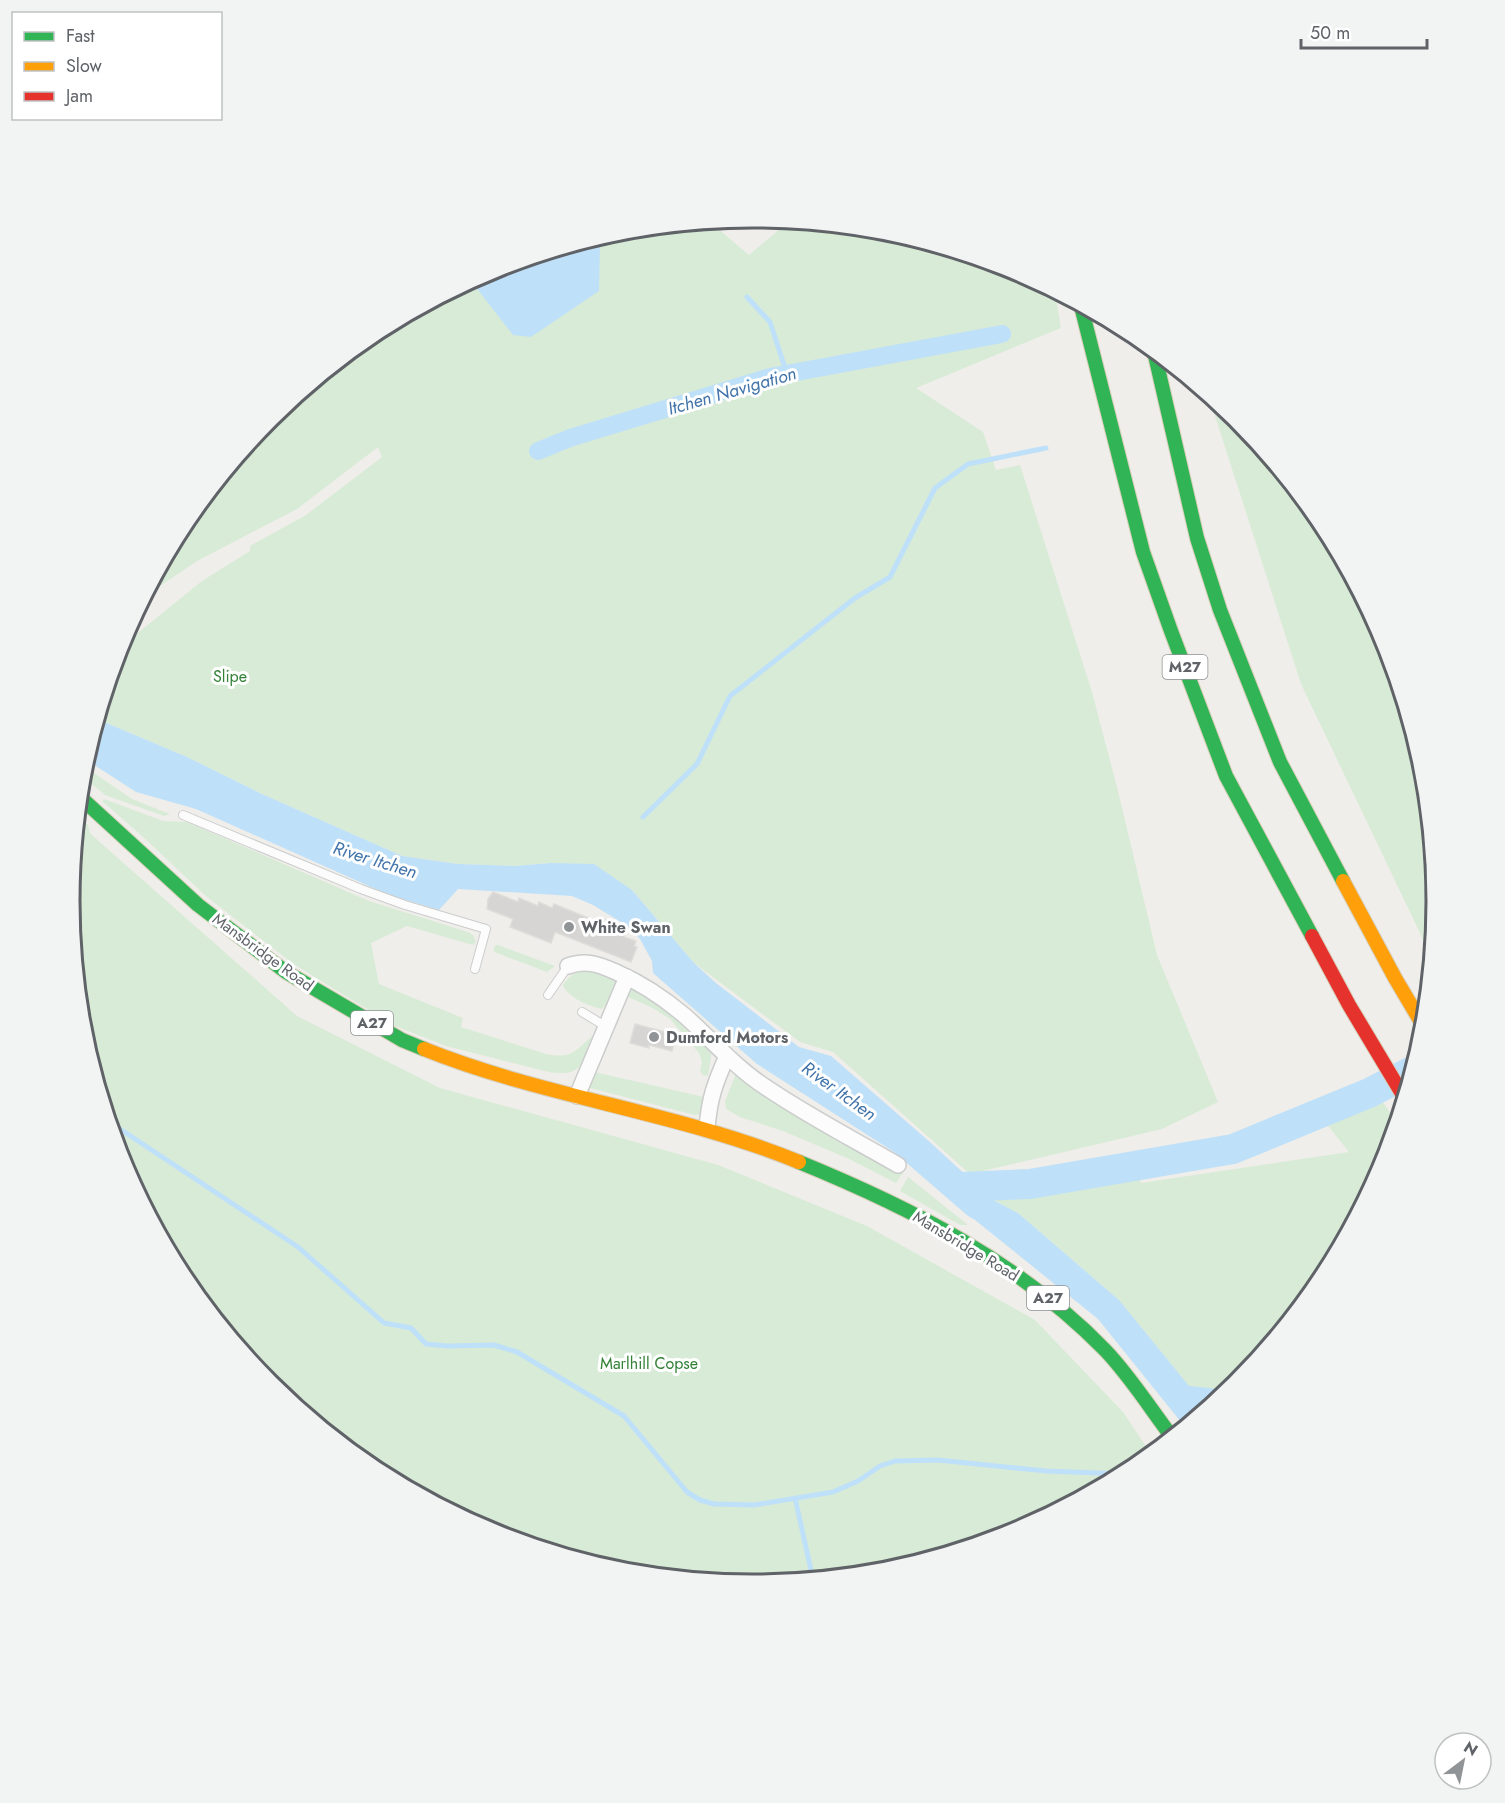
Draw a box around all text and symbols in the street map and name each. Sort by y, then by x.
legend [12,12,222,120]
scale bar [1301,12,1427,50]
text: 50 m [1310,20,1350,46]
text: Fast [66,23,95,49]
text: Slow [66,53,103,79]
text: Jam [64,83,93,109]
water label: Itchen Navigation [665,360,799,422]
road number: M27 [1162,655,1208,679]
park label: Slipe [213,665,247,688]
water label: River Itchen [330,835,420,885]
street label: Mansbridge Road [208,907,318,997]
place label: White Swan [581,916,671,939]
marker: White Swan [562,920,576,934]
road number: A27 [351,1011,393,1035]
place label: Dumford Motors [666,1026,788,1049]
marker: Dumford Motors [647,1030,661,1044]
water label: River Itchen [796,1055,882,1127]
street label: Mansbridge Road [909,1205,1023,1287]
road number: A27 [1027,1286,1069,1310]
park label: Marlhill Copse [600,1352,698,1375]
north arrow [1433,1731,1493,1791]
text: N [1459,1736,1482,1762]

